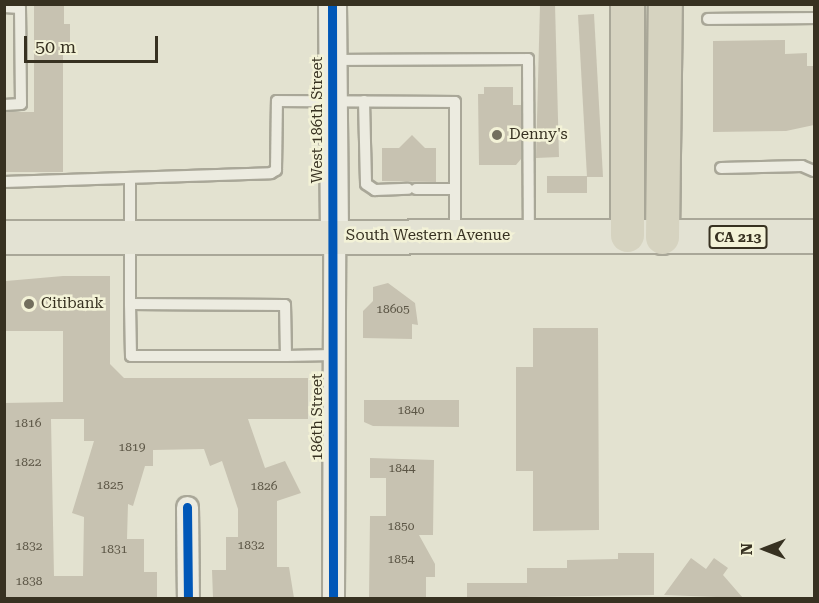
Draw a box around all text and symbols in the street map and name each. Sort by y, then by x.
scale bar [27,24,160,62]
text: 50 m [35,36,76,57]
street label: West 186th Street [309,57,327,183]
place label: Denny's [509,126,568,144]
marker: Denny's [490,128,504,142]
road number: CA 213 [708,226,768,248]
street label: South Western Avenue [346,227,510,245]
place label: Citibank [41,295,104,313]
marker: Citibank [22,297,36,311]
house number: 18605 [376,303,410,317]
street label: 186th Street [309,373,327,461]
house number: 1840 [398,404,424,418]
house number: 1816 [15,417,41,431]
house number: 1819 [119,441,145,455]
house number: 1822 [15,456,41,470]
house number: 1844 [389,462,415,476]
house number: 1825 [97,479,123,493]
house number: 1826 [251,480,277,494]
north arrow [735,519,795,579]
house number: 1850 [388,520,414,534]
house number: 1832 [238,539,264,553]
house number: 1832 [16,540,42,554]
house number: 1831 [101,543,127,557]
text: N [737,543,756,555]
house number: 1854 [388,553,414,567]
house number: 1838 [16,575,42,589]

